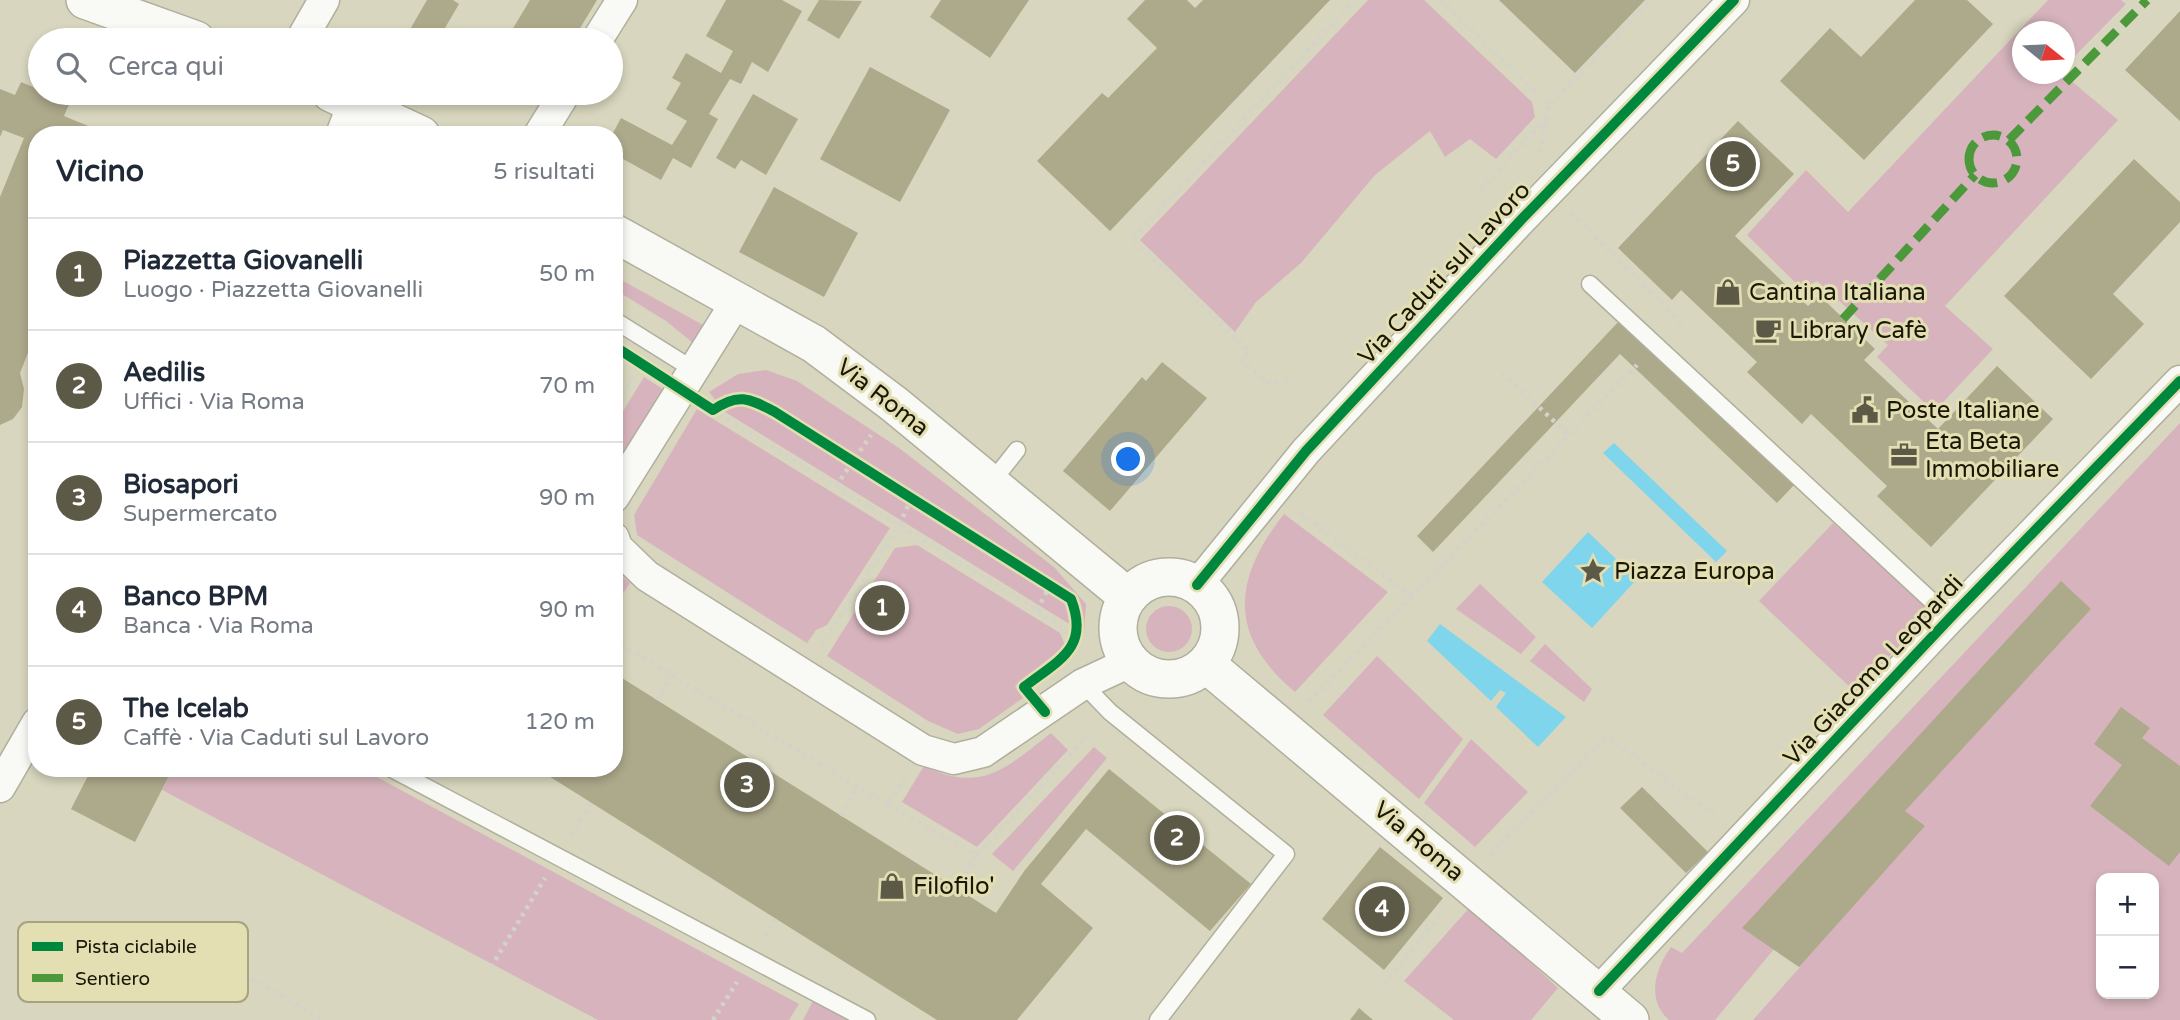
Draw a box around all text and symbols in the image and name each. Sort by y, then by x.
north arrow [2012,21,2075,84]
search box [28,28,623,105]
icon: search [52,48,90,86]
text: Cerca qui [108,51,224,82]
pin: 5 [1710,138,1756,190]
text: Vicino [56,153,144,190]
text: 5 risultati [493,158,595,186]
street label: Via Caduti sul Lavoro [1352,176,1537,371]
text: Piazzetta Giovanelli [123,245,363,276]
text: 1 [72,260,86,288]
text: 50 m [539,260,595,288]
text: Luogo · Piazzetta Giovanelli [123,276,423,304]
shop icon: Cantina Italiana [1713,277,1743,307]
place label: Cantina Italiana [1749,278,1926,307]
cafe icon: Library Cafè [1753,315,1783,345]
place label: Library Cafè [1789,316,1927,345]
street label: Via Roma [831,352,935,442]
text: Aedilis [123,357,205,388]
text: 2 [72,372,86,400]
text: 70 m [539,372,595,400]
text: Uffici · Via Roma [123,388,305,416]
public building icon: Poste Italiane [1850,395,1880,425]
place label: Poste Italiane [1886,396,2040,425]
place label: Eta Beta Immobiliare [1925,427,2059,484]
office icon: Eta Beta Immobiliare [1889,440,1919,470]
your location [1111,442,1145,476]
text: Biosapori [123,469,239,500]
text: 3 [72,484,86,512]
text: 90 m [539,484,595,512]
text: Supermercato [123,500,277,528]
place icon: Piazza Europa [1578,556,1608,586]
place label: Piazza Europa [1614,557,1775,586]
street label: Via Giacomo Leopardi [1777,569,1969,772]
text: Banco BPM [123,581,268,612]
pin: 1 [859,582,905,634]
text: 4 [72,596,86,624]
text: 90 m [539,596,595,624]
text: Banca · Via Roma [123,612,314,640]
text: The Icelab [123,693,249,724]
text: 5 [72,708,86,736]
text: 120 m [525,708,595,736]
text: Caffè · Via Caduti sul Lavoro [123,724,429,752]
pin: 3 [724,759,770,811]
street label: Via Roma [1367,795,1470,888]
pin: 2 [1154,812,1200,864]
shop icon: Filofilo' [877,871,907,901]
place label: Filofilo' [913,872,995,901]
map controls [2096,873,2159,999]
button: + [2096,873,2159,936]
pin: 4 [1359,883,1405,935]
legend [18,922,248,1002]
text: Pista ciclabile [75,936,197,958]
button: − [2096,936,2159,999]
text: Sentiero [75,968,150,990]

